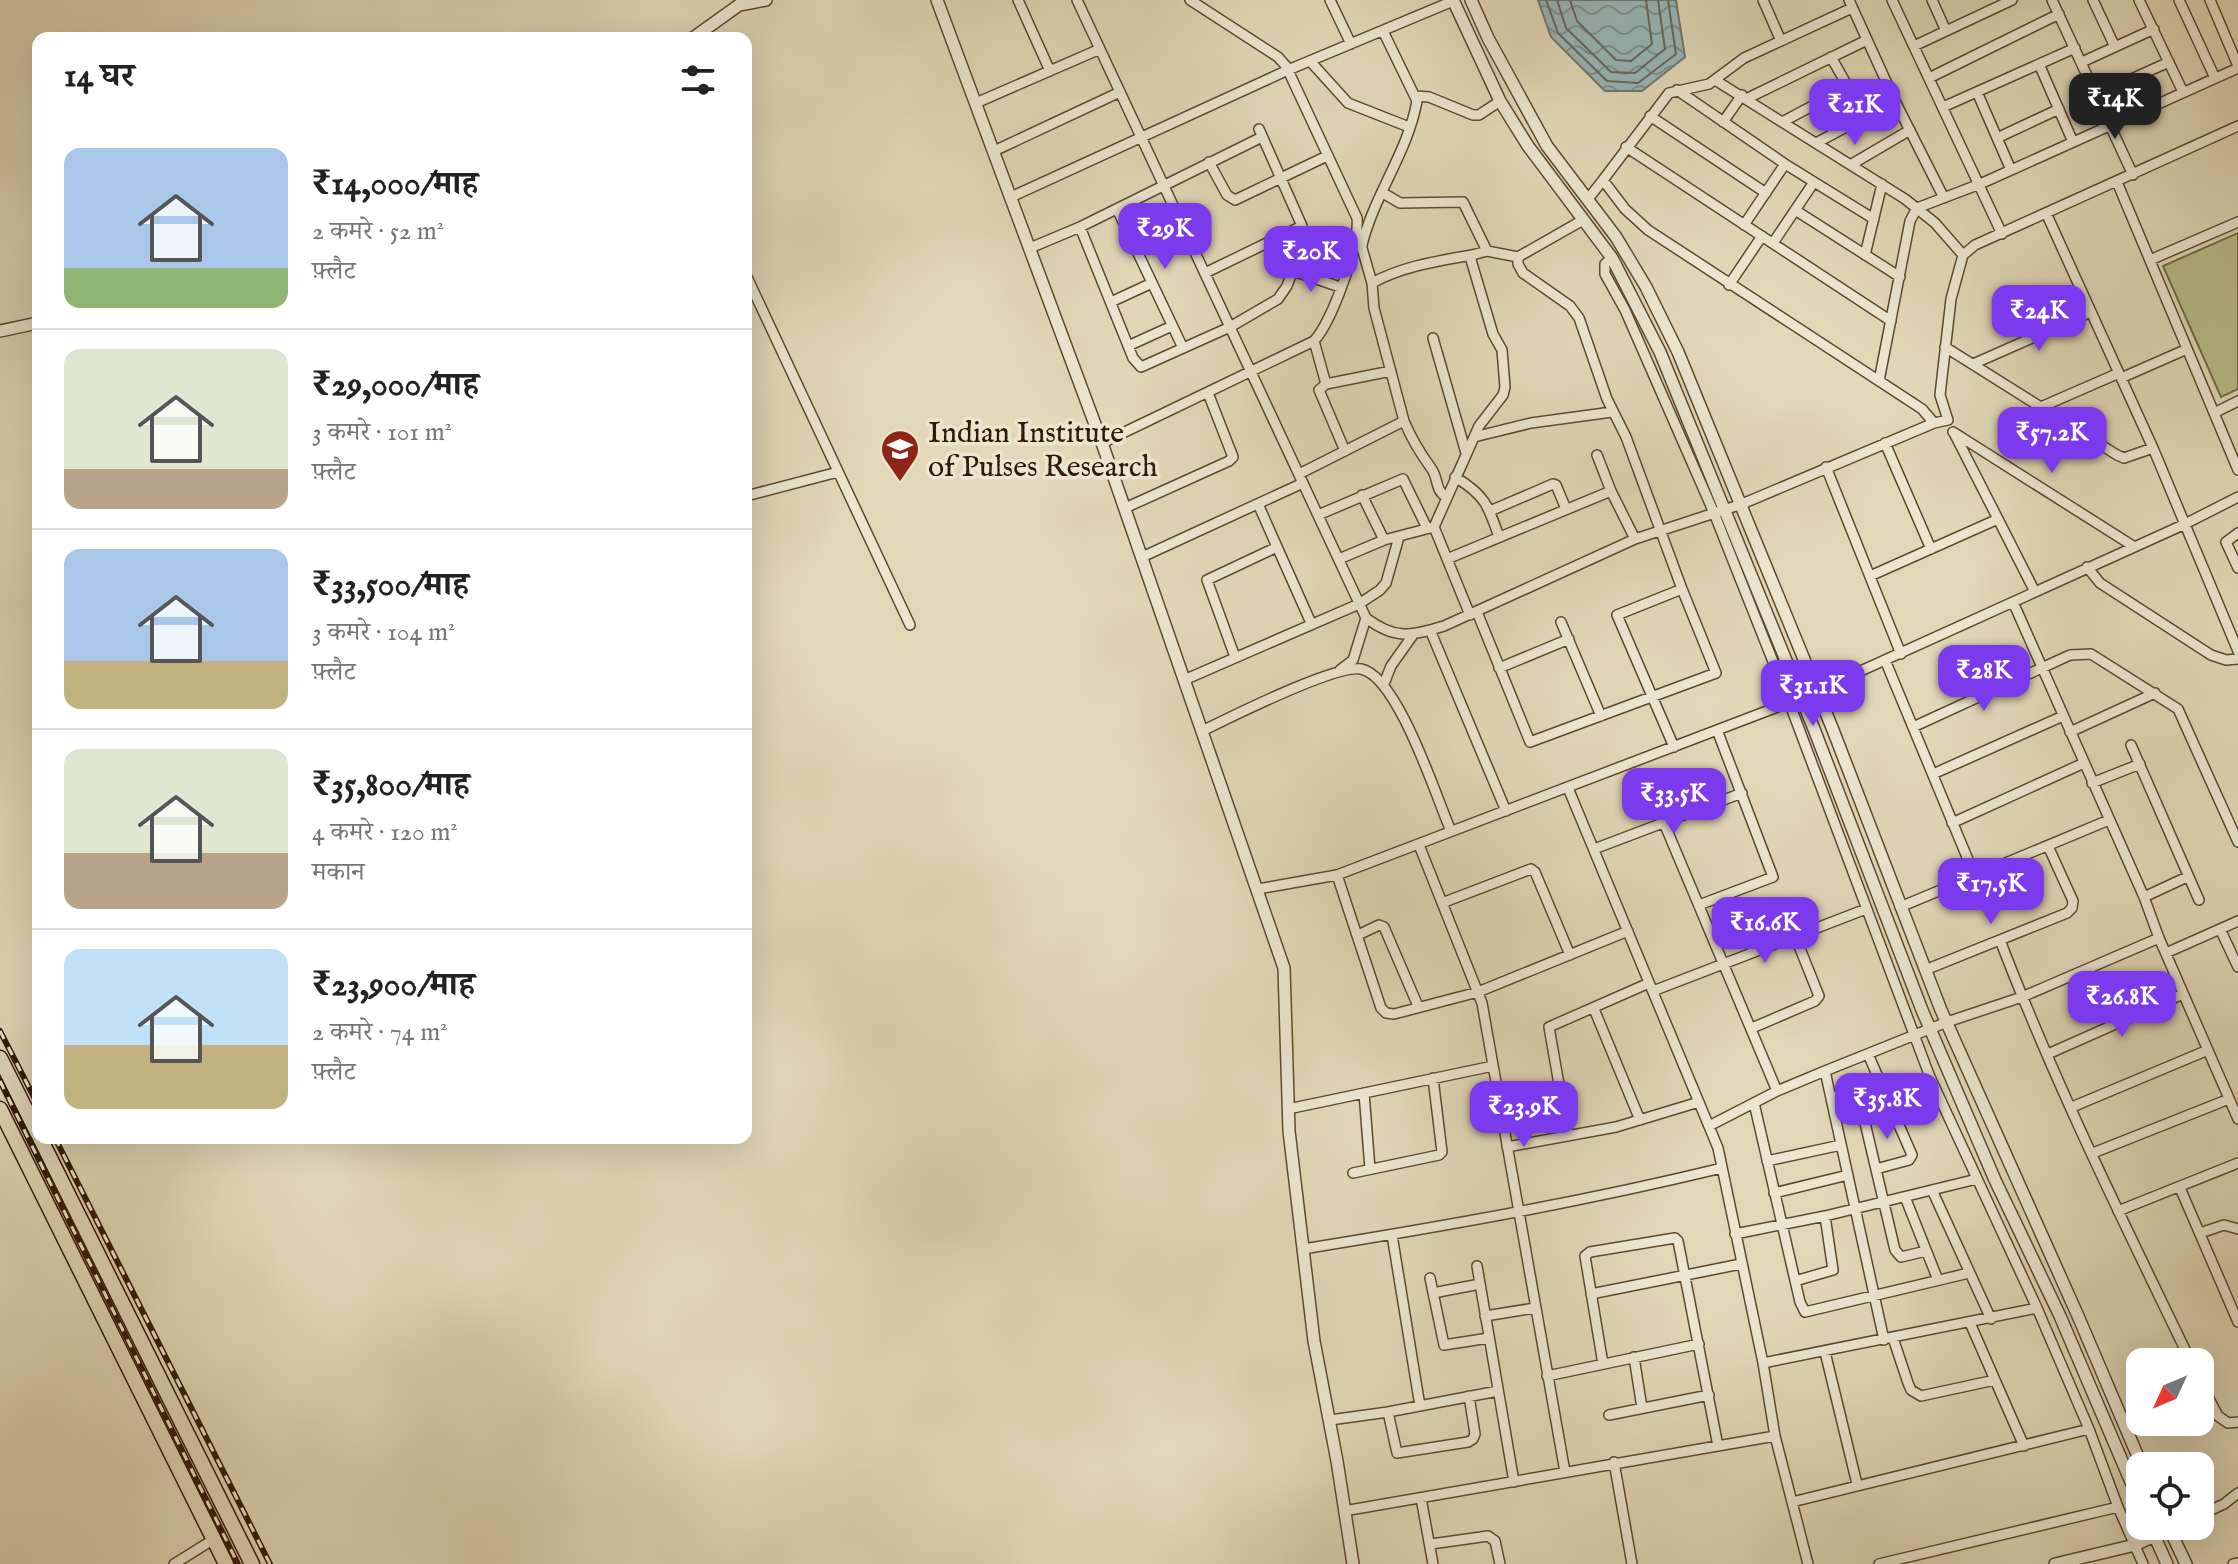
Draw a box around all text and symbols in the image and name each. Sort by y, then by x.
text: 14 घर [64,55,135,98]
icon: filters [676,58,720,102]
pin: ₹14K [2068,73,2162,141]
pin: ₹21K [1808,79,1902,147]
text: ₹14K [2087,82,2143,115]
text: ₹21K [1827,88,1883,121]
text: ₹14,000/माह [312,163,478,206]
icon: home [128,180,224,276]
pin: ₹29K [1118,203,1212,271]
text: ₹29K [1136,212,1194,245]
text: 2 कमरे · 52 m² [312,215,444,248]
pin: ₹20K [1264,226,1358,294]
text: ₹20K [1282,235,1340,268]
text: फ़्लैट [312,255,355,288]
pin: ₹24K [1992,285,2086,353]
text: ₹24K [2010,294,2068,327]
text: ₹29,000/माह [312,364,479,407]
icon: home [128,381,224,477]
pin: ₹57.2K [1987,407,2117,475]
place label: Indian Institute of Pulses Research [928,415,1158,487]
text: 3 कमरे · 101 m² [312,416,452,449]
text: ₹57.2K [2016,416,2088,449]
school or university icon: Indian Institute of Pulses Research [879,428,921,483]
text: फ़्लैट [312,456,355,489]
text: ₹33,500/माह [312,564,469,607]
icon: home [128,581,224,677]
text: 3 कमरे · 104 m² [312,616,455,649]
pin: ₹28K [1937,645,2031,713]
text: ₹28K [1956,654,2012,687]
text: फ़्लैट [312,656,355,689]
pin: ₹31.1K [1748,660,1878,728]
text: ₹31.1K [1779,669,1847,702]
text: ₹35,800/माह [312,764,470,807]
pin: ₹33.5K [1609,768,1739,836]
text: ₹33.5K [1640,777,1708,810]
icon: home [128,781,224,877]
text: 4 कमरे · 120 m² [312,816,458,849]
text: मकान [312,856,365,889]
pin: ₹17.5K [1926,858,2056,926]
text: ₹17.5K [1956,867,2026,900]
pin: ₹16.6K [1700,897,1830,965]
text: ₹16.6K [1730,906,1800,939]
text: ₹23,900/माह [312,964,475,1007]
pin: ₹26.8K [2057,971,2187,1039]
text: ₹26.8K [2086,980,2158,1013]
icon: home [128,981,224,1077]
text: 2 कमरे · 74 m² [312,1016,447,1049]
text: फ़्लैट [312,1056,355,1089]
pin: ₹35.8K [1822,1073,1952,1141]
pin: ₹23.9K [1459,1081,1589,1149]
text: ₹35.8K [1853,1082,1921,1115]
text: ₹23.9K [1488,1090,1560,1123]
north arrow [2126,1348,2214,1436]
map controls [2126,1348,2214,1540]
button: locate [2126,1452,2214,1540]

